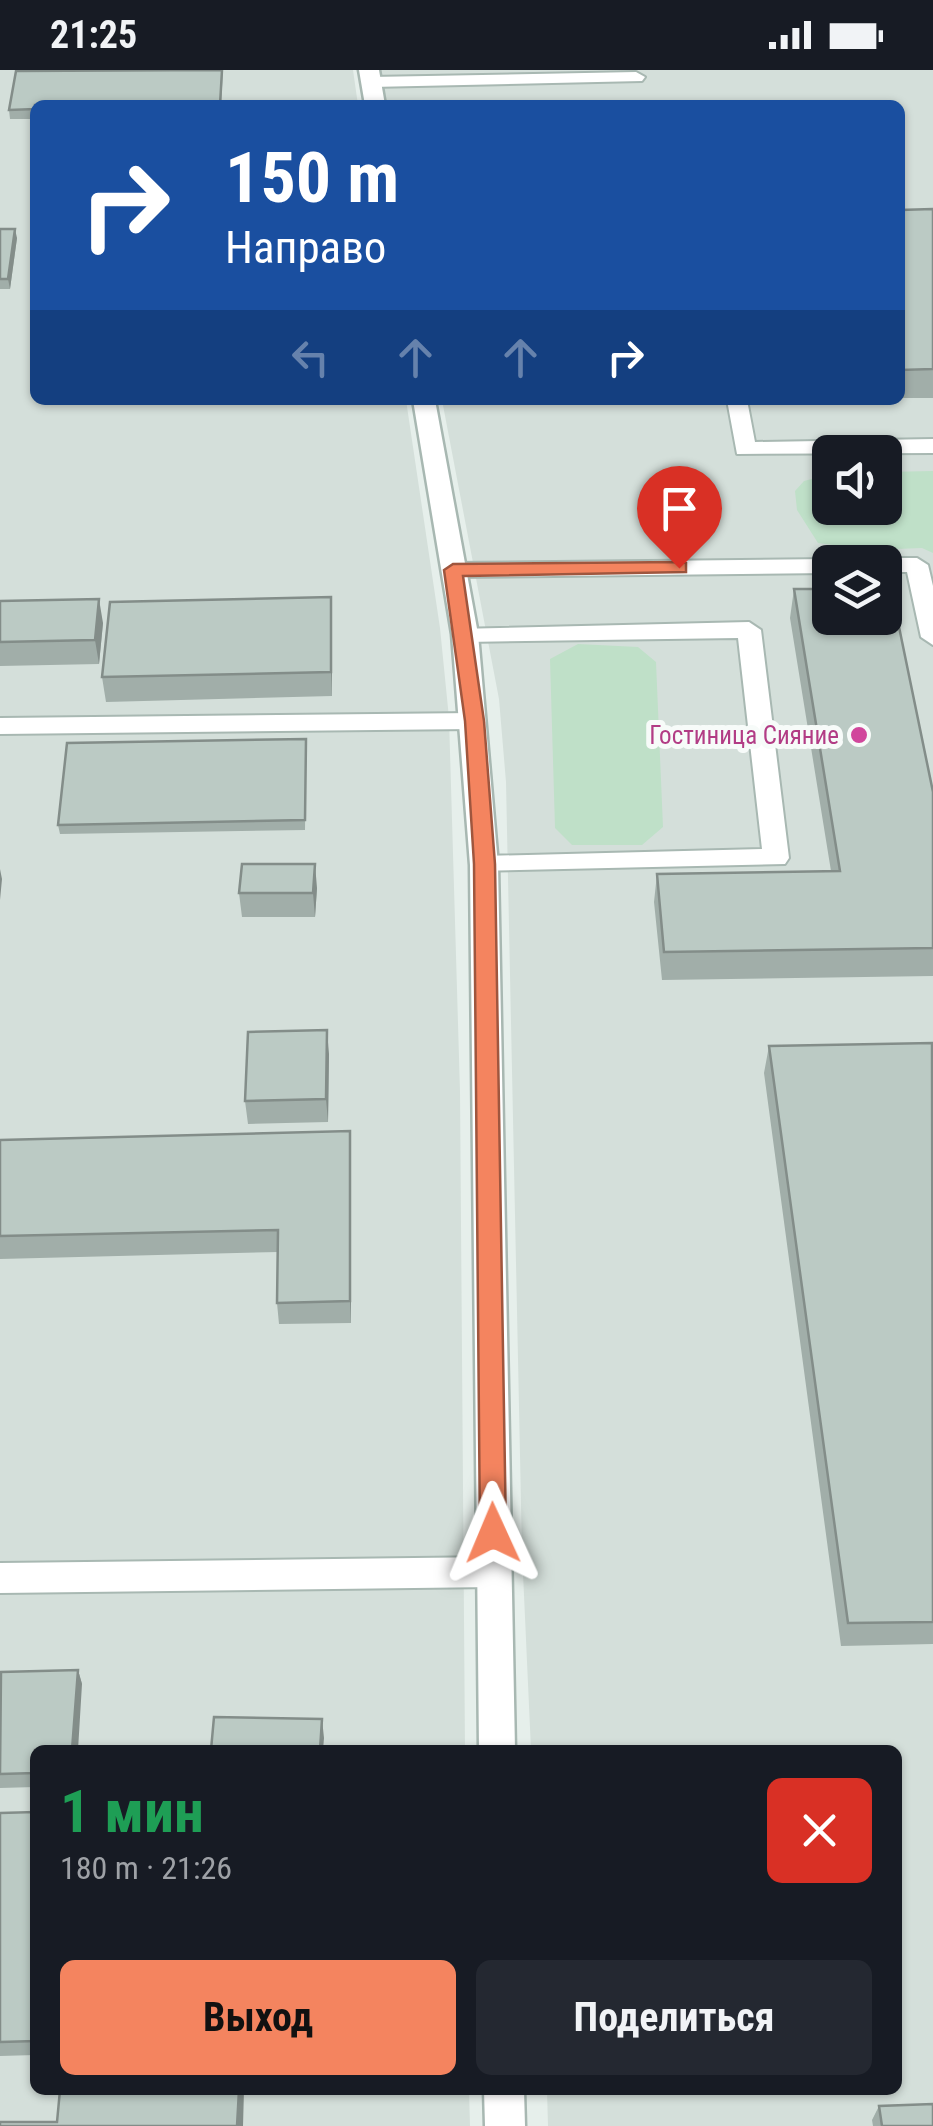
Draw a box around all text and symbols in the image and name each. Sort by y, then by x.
text: 21:25 [50,13,137,57]
text: 150 m [225,137,399,219]
icon: right [60,140,190,270]
text: Направо [225,221,386,274]
icon: left [283,330,338,385]
icon: ahead [388,330,443,385]
icon: ahead [493,330,548,385]
icon: right [598,330,653,385]
map controls [812,435,902,635]
button: sound [812,435,902,525]
pin [637,466,722,569]
icon: arrive [652,481,707,536]
button: layers [812,545,902,635]
place label: Гостиница Сияние [649,721,839,750]
marker: Гостиница Сияние [848,724,870,746]
position arrow [441,1481,545,1585]
text: 1 мин [60,1776,204,1847]
button: close [767,1778,872,1883]
text: 180 m · 21:26 [60,1849,232,1887]
button: Выход [60,1960,456,2075]
button: Поделиться [476,1960,872,2075]

